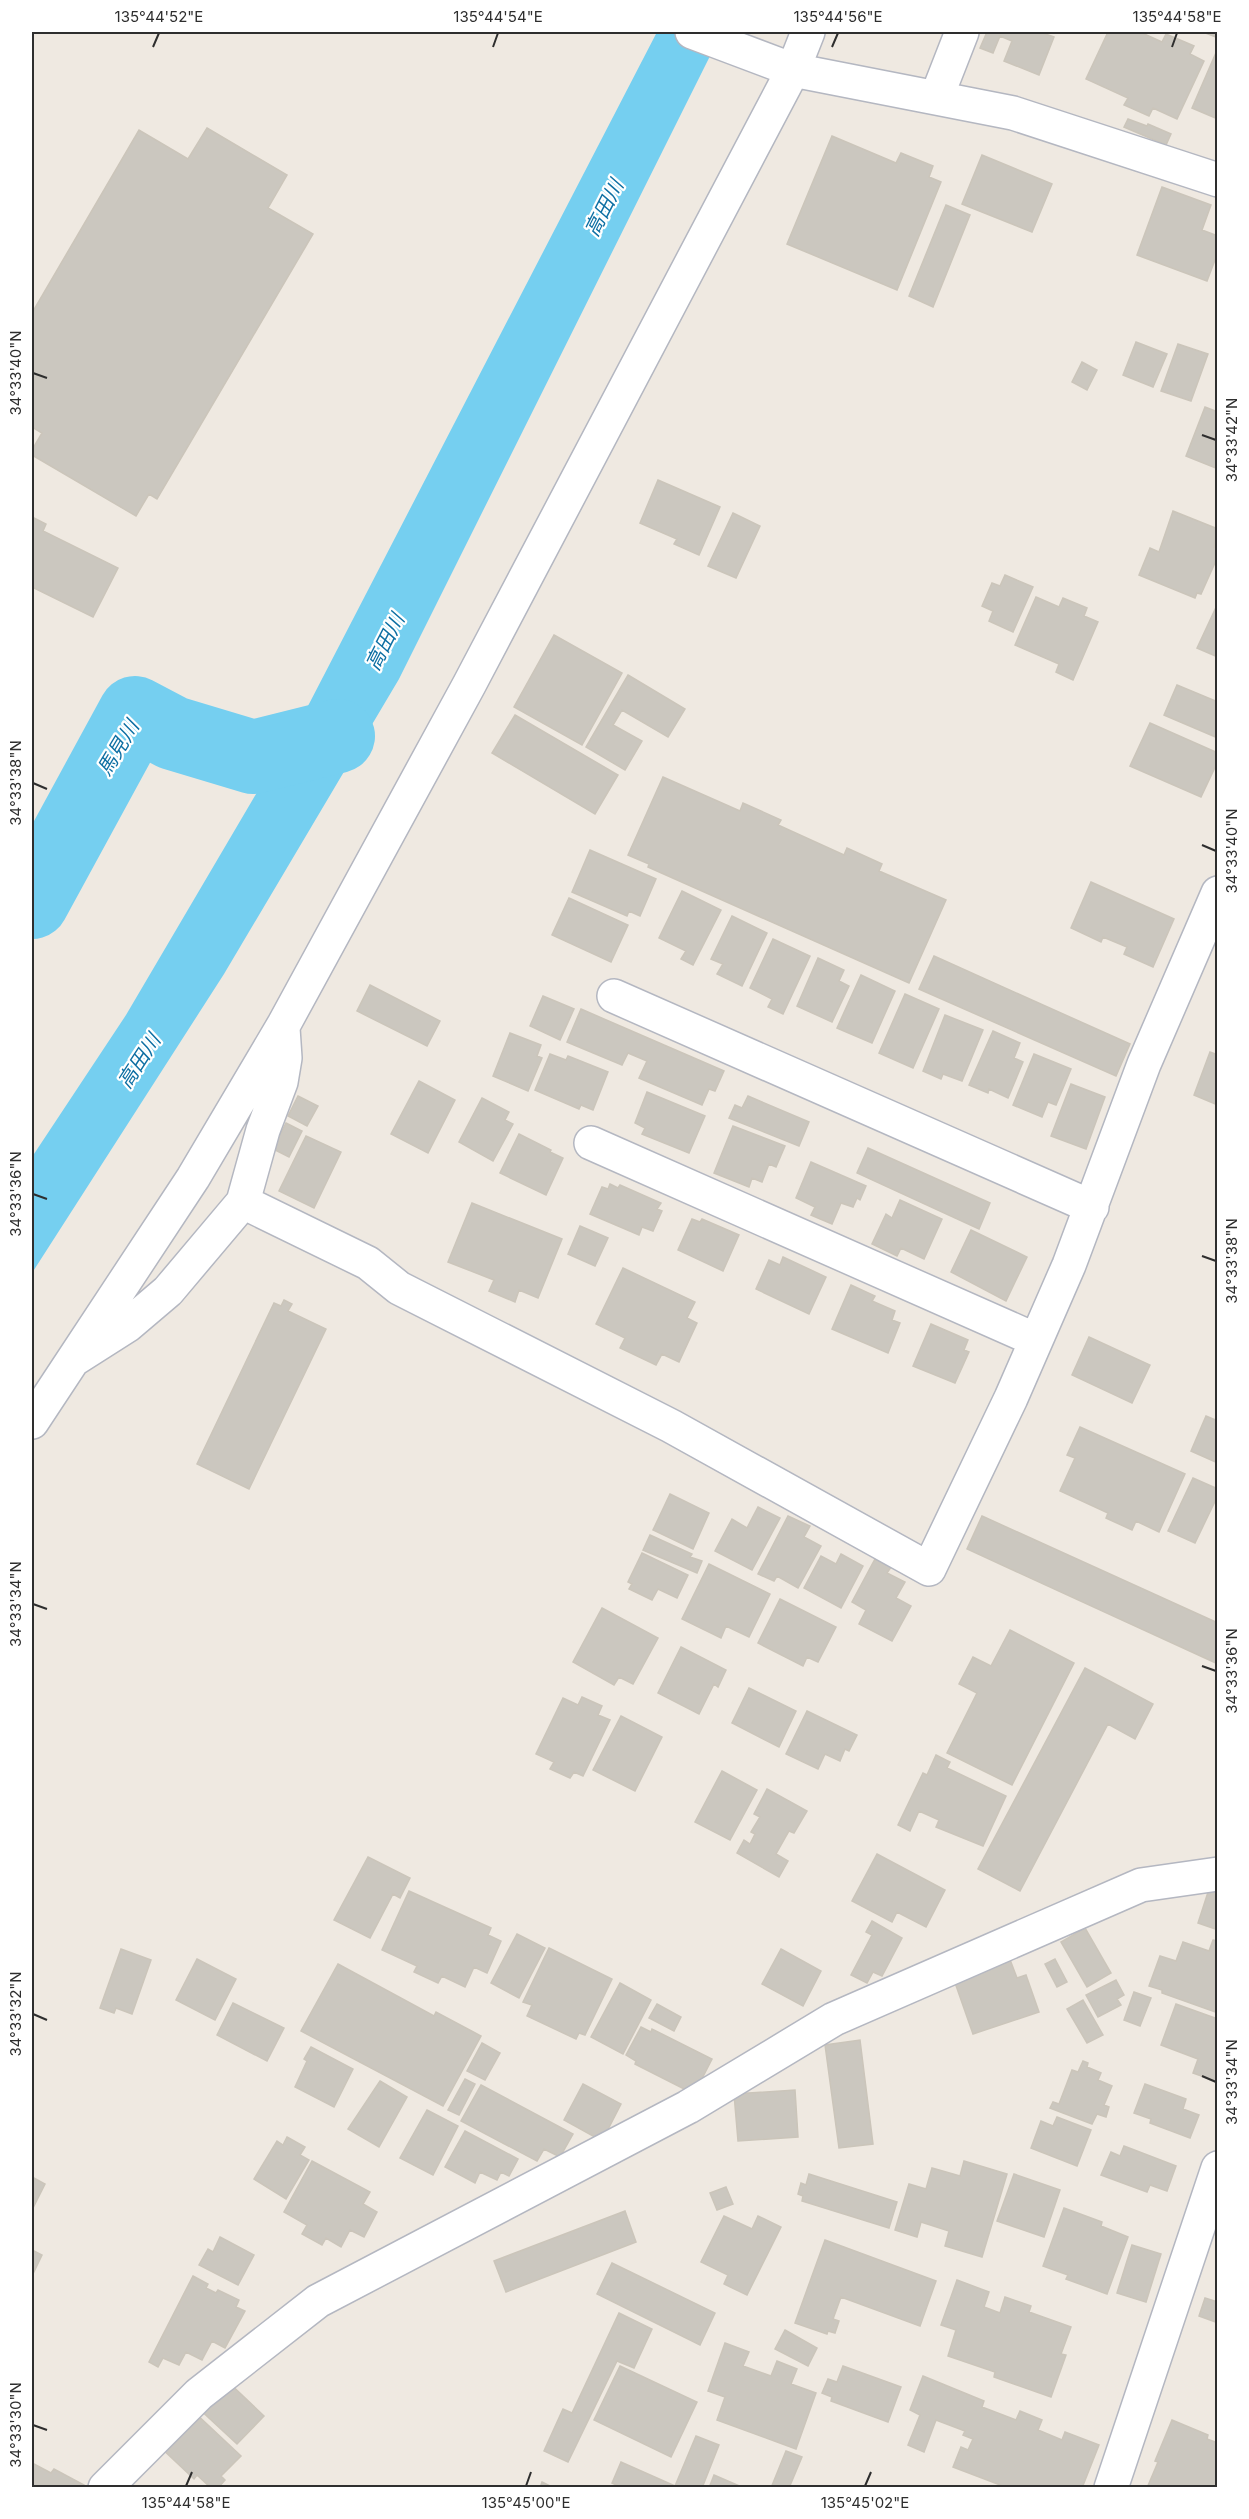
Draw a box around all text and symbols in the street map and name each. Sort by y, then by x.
text: 135°44'52"E [115,7,203,26]
text: 135°44'54"E [453,7,543,26]
text: 135°44'56"E [794,7,882,26]
text: 135°44'58"E [1133,7,1221,26]
water label: 高田川 [580,174,629,240]
text: 34°33'40"N [6,330,25,416]
text: 34°33'42"N [1222,398,1241,482]
water label: 高田川 [361,608,410,674]
water label: 馬見川 [92,714,145,780]
text: 34°33'38"N [6,740,25,826]
text: 34°33'40"N [1222,808,1241,894]
water label: 高田川 [113,1028,166,1093]
text: 34°33'36"N [6,1151,25,1237]
text: 34°33'38"N [1222,1218,1241,1304]
text: 34°33'34"N [6,1561,25,1647]
text: 34°33'36"N [1222,1628,1241,1714]
text: 34°33'32"N [6,1971,25,2057]
text: 34°33'34"N [1222,2039,1241,2125]
text: 34°33'30"N [6,2382,25,2468]
text: 135°44'58"E [142,2493,230,2512]
text: 135°45'00"E [482,2493,570,2512]
text: 135°45'02"E [821,2493,909,2512]

